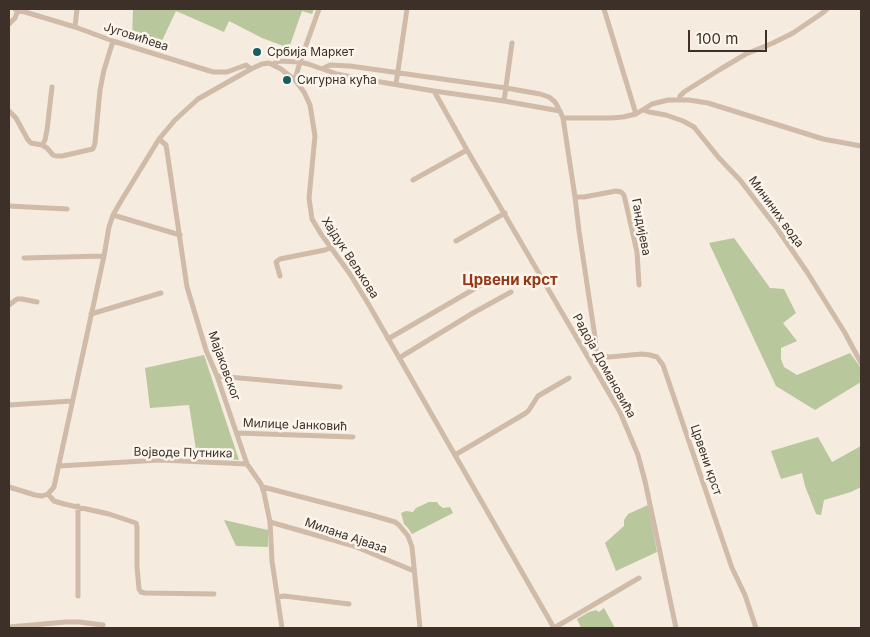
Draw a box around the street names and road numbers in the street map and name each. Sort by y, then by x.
street label: Југовићева [102,20,170,54]
street label: Мининих вода [745,174,807,250]
street label: Гандијева [628,197,654,257]
street label: Хајдук Вељкова [318,215,382,301]
street label: Радоја Домановића [569,311,639,421]
street label: Мајаковског [205,329,243,403]
street label: Милице Јанковић [243,416,347,434]
street label: Црвени крст [687,423,725,497]
street label: Војводе Путника [133,445,233,461]
street label: Милана Ајваза [303,515,389,557]

